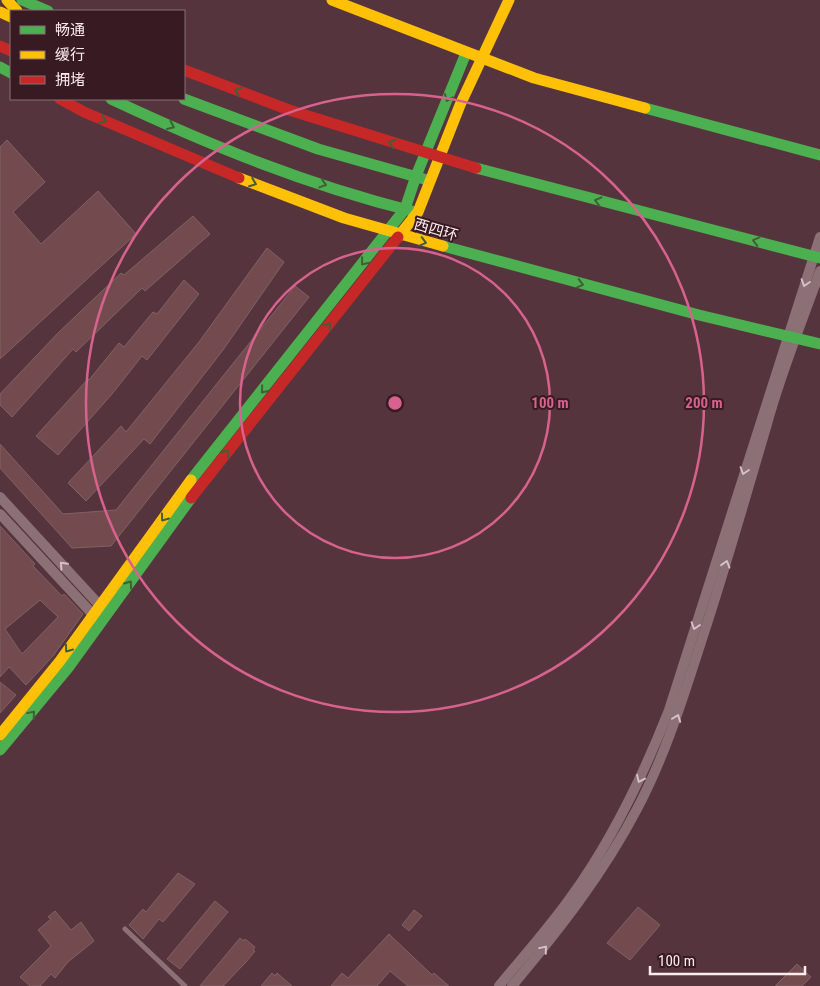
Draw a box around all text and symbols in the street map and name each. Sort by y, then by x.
legend [10,10,185,100]
text: 畅通 [55,21,85,39]
text: 缓行 [55,46,85,64]
text: 拥堵 [55,71,85,89]
one-way arrow [234,87,243,97]
one-way arrow [443,93,454,102]
one-way arrow [98,114,107,125]
one-way arrow [166,120,175,130]
one-way arrow [388,139,396,149]
one-way arrow [248,177,257,187]
one-way arrow [318,179,327,189]
one-way arrow [594,196,603,207]
street label: 西四环 [412,215,460,245]
one-way arrow [419,236,428,247]
one-way arrow [752,237,760,247]
one-way arrow [361,256,369,265]
one-way arrow [576,278,585,289]
one-way arrow [801,279,811,287]
one-way arrow [322,323,330,332]
one-way arrow [261,384,269,393]
centre of rings [386,394,404,412]
text: 100 m [531,394,569,412]
text: 200 m [685,394,723,412]
one-way arrow [221,450,229,459]
one-way arrow [740,467,750,475]
one-way arrow [161,512,169,521]
one-way arrow [721,560,731,568]
one-way arrow [60,561,69,570]
one-way arrow [123,580,132,589]
one-way arrow [691,622,701,630]
one-way arrow [65,644,75,653]
one-way arrow [27,711,35,720]
one-way arrow [670,714,681,723]
one-way arrow [635,774,646,783]
scale bar [650,944,805,976]
one-way arrow [538,945,547,954]
text: 100 m [658,952,695,970]

